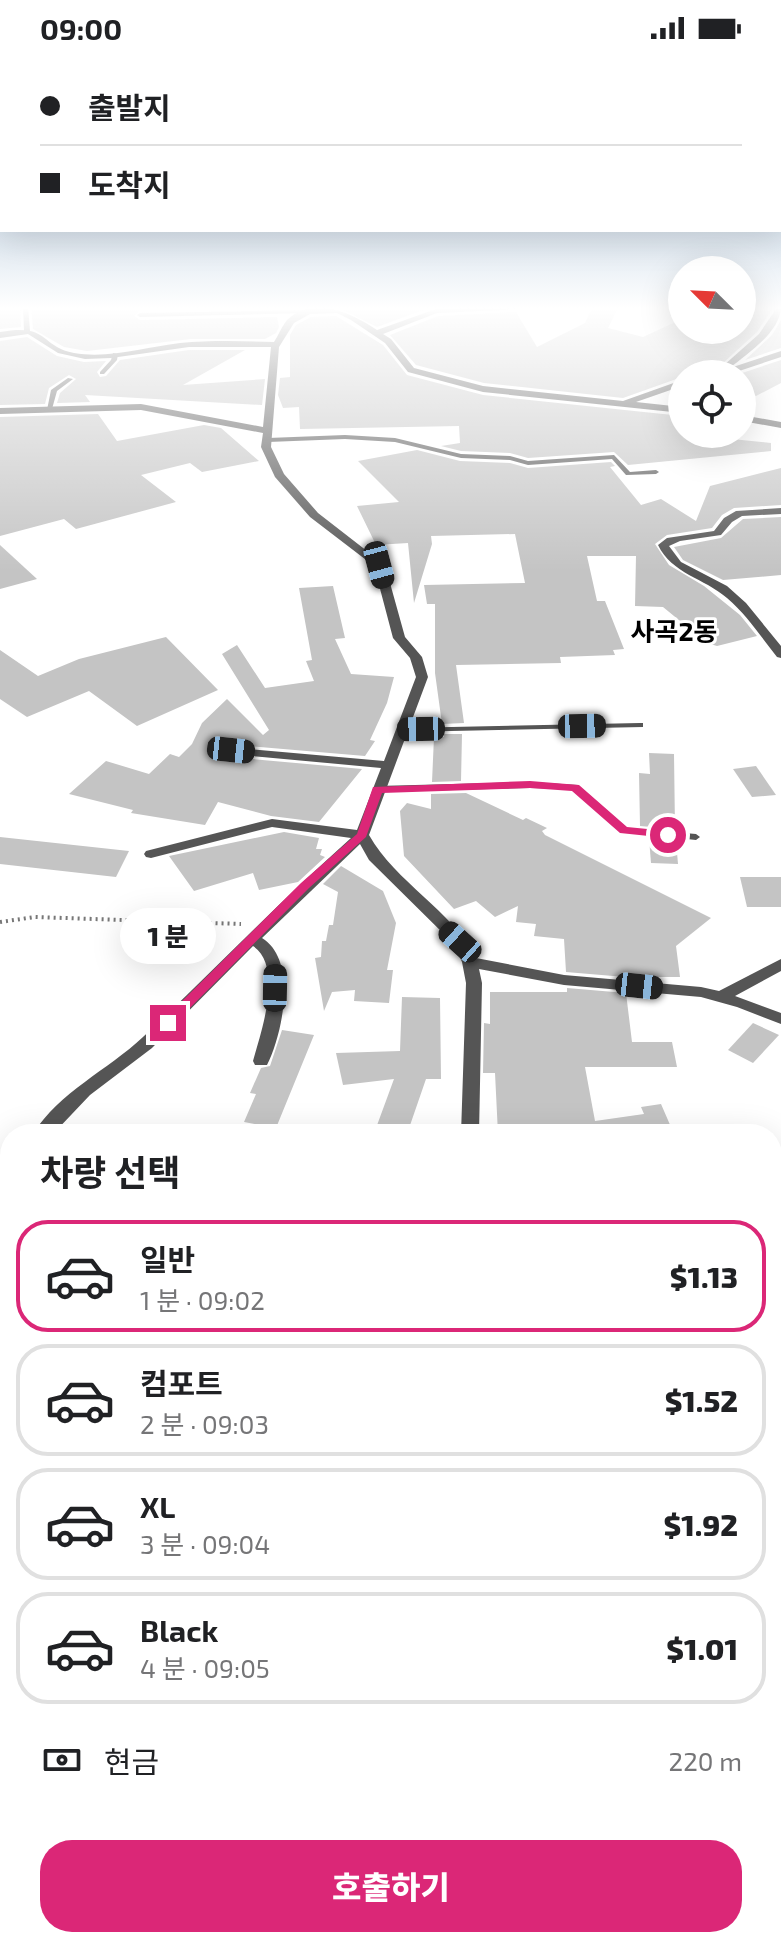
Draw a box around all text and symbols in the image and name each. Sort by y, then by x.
text: 09:00 [40,10,122,46]
text: 출발지 [88,89,171,125]
text: 도착지 [88,166,171,202]
north arrow [668,256,756,344]
map controls [668,256,756,448]
button: locate [668,360,756,448]
car [361,539,397,591]
district label: 사곡2동 [631,615,717,646]
car [558,714,606,738]
car [397,717,445,741]
car [206,736,256,764]
route start [650,817,686,853]
callout: 1 분 [120,907,216,963]
car [434,917,486,967]
text: 1 분 [147,920,189,951]
car [263,964,287,1012]
car [614,972,664,1000]
route end [150,1005,186,1041]
text: 차량 선택 [40,1150,180,1193]
icon: car [44,1240,116,1312]
text: 일반 [140,1241,195,1277]
text: $1.13 [670,1258,738,1294]
text: 1 분 · 09:02 [140,1284,265,1315]
icon: car [44,1364,116,1436]
text: 컴포트 [140,1365,223,1401]
text: $1.52 [665,1382,738,1418]
text: 2 분 · 09:03 [140,1408,269,1439]
icon: car [44,1488,116,1560]
text: XL [140,1488,175,1524]
text: $1.92 [664,1506,738,1542]
text: 3 분 · 09:04 [140,1528,270,1559]
icon: car [44,1612,116,1684]
text: Black [140,1612,218,1648]
text: $1.01 [666,1630,738,1666]
text: 4 분 · 09:05 [140,1652,270,1683]
icon: cash [40,1738,84,1782]
text: 현금 [104,1743,159,1779]
text: 220 m [669,1745,742,1776]
button: 호출하기 [40,1840,742,1932]

